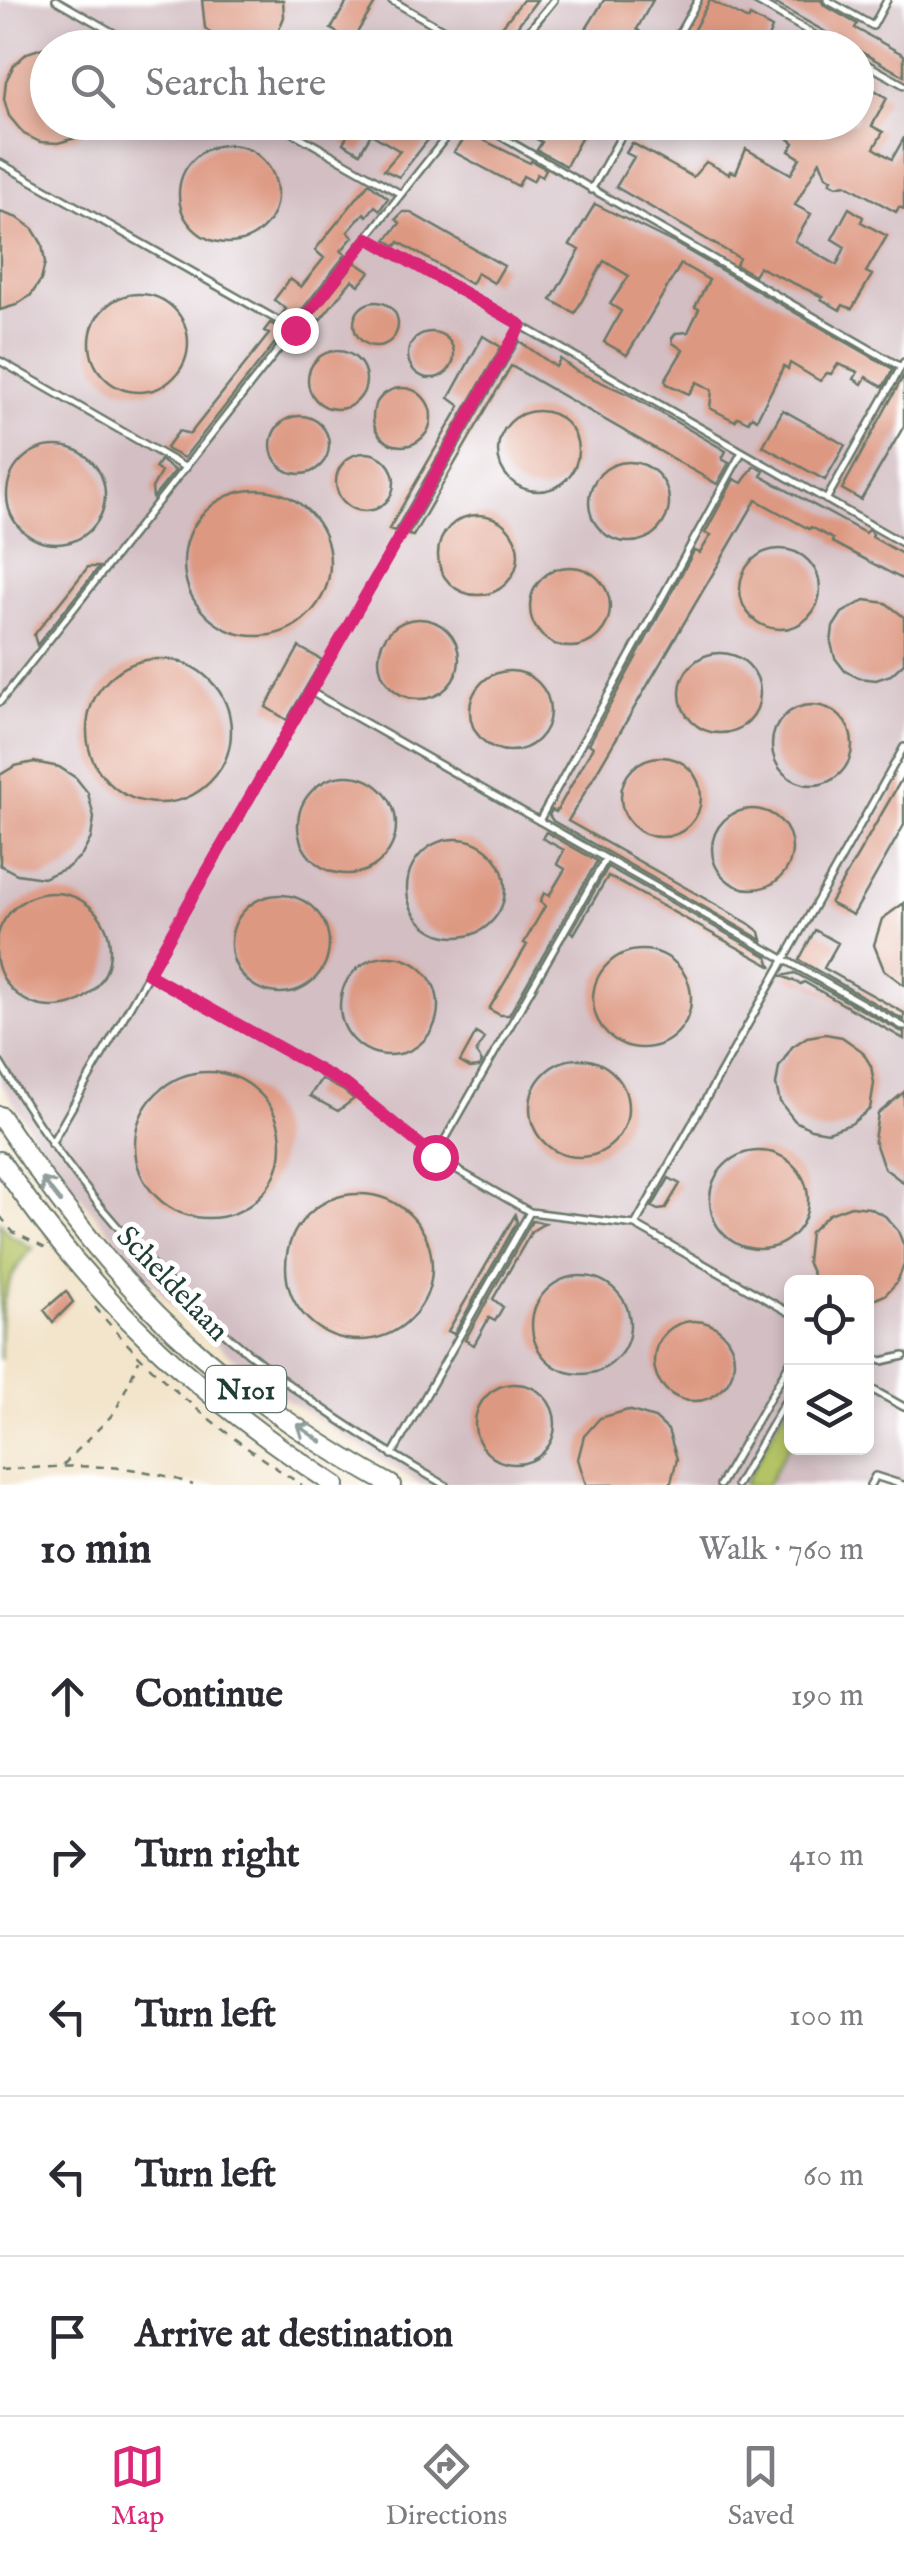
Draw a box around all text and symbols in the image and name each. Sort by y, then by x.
search box [30,30,874,140]
icon: search [65,58,120,113]
text: Search here [145,61,326,109]
route end [273,308,319,354]
route start [413,1135,459,1181]
one-way arrow [41,1177,63,1203]
street label: Scheldelaan [107,1219,236,1350]
map controls [784,1275,874,1455]
button: locate [784,1275,874,1365]
button: layers [784,1365,874,1455]
road number: N101 [206,1366,286,1412]
one-way arrow [295,1423,323,1444]
text: 10 min [40,1524,151,1577]
text: Walk · 760 m [699,1530,864,1571]
icon: ahead [40,1669,95,1724]
text: Continue [135,1672,283,1720]
text: 190 m [791,1676,864,1717]
icon: right [40,1829,95,1884]
text: Turn right [135,1832,299,1880]
text: 410 m [789,1836,864,1877]
icon: left [40,1989,95,2044]
text: Turn left [135,1992,276,2040]
text: 100 m [789,1996,864,2037]
icon: left [40,2149,95,2204]
text: Turn left [135,2152,276,2200]
text: 60 m [803,2156,864,2197]
icon: arrive [40,2309,95,2364]
text: Arrive at destination [135,2312,453,2360]
tab: Map [110,2439,165,2534]
tab: Directions [385,2439,507,2534]
tab: Saved [728,2439,794,2534]

